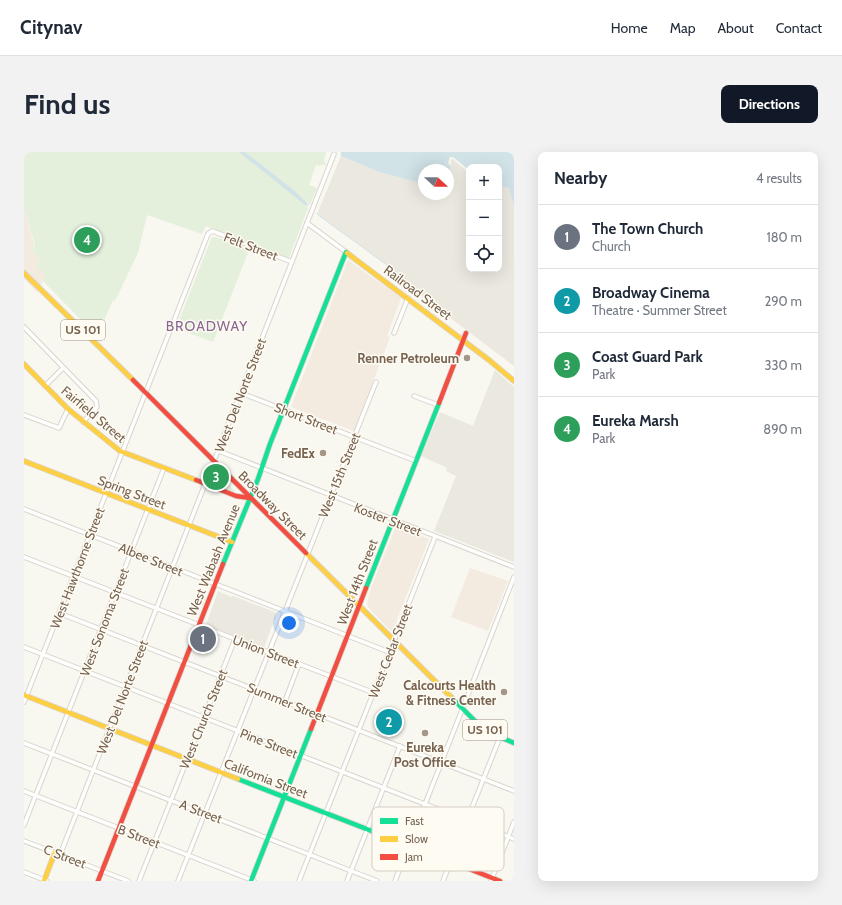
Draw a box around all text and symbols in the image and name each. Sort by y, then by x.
text: Citynav [20,16,82,39]
text: Home [611,19,648,37]
text: Map [670,19,695,37]
text: About [717,19,754,37]
text: Contact [776,19,822,37]
button: Directions [721,85,818,123]
text: Find us [24,87,110,121]
north arrow [418,164,454,200]
map controls [466,164,502,272]
button: + [466,164,502,200]
text: Nearby [554,168,607,188]
text: 4 results [756,170,802,186]
button: − [466,200,502,236]
text: The Town Church [592,220,703,238]
pin: 4 [74,225,100,255]
street label: Felt Street [222,228,281,264]
text: 1 [565,229,569,245]
text: 180 m [766,229,802,245]
button: locate [466,236,502,272]
text: Church [592,238,631,254]
street label: Railroad Street [381,261,456,323]
text: Broadway Cinema [592,284,710,302]
text: 2 [564,293,570,309]
text: 290 m [764,293,802,309]
text: Theatre · Summer Street [592,302,727,318]
district label: BROADWAY [166,317,248,335]
road number: US 101 [61,320,105,340]
street label: West Del Norte Street [211,335,269,454]
text: Coast Guard Park [592,348,703,366]
place label: Renner Petroleum [357,350,459,366]
marker: Renner Petroleum [462,353,472,363]
text: 3 [563,357,571,373]
text: 330 m [765,357,802,373]
text: Park [592,366,615,382]
street label: Fairfield Street [58,382,130,446]
street label: Short Street [272,399,340,438]
text: Eureka Marsh [592,412,679,430]
text: 4 [563,421,571,437]
text: 890 m [763,421,802,437]
street label: West 15th Street [315,430,364,520]
text: Park [592,430,615,446]
place label: FedEx [281,445,316,461]
marker: FedEx [318,448,328,458]
pin: 3 [203,462,229,492]
street label: Broadway Street [235,467,311,543]
street label: Spring Street [96,472,169,513]
street label: Koster Street [352,499,425,539]
street label: West Wabash Avenue [183,501,243,618]
street label: West Hawthorne Street [46,505,108,631]
street label: West 14th Street [333,536,381,627]
street label: Albee Street [117,539,186,579]
street label: West Sonoma Street [76,565,132,678]
street label: West Cedar Street [365,601,416,700]
your location [279,613,299,633]
pin: 1 [190,624,216,654]
street label: Union Street [230,631,302,671]
street label: West Del Norte Street [93,637,151,756]
street label: West Church Street [176,666,231,771]
place label: Calcourts Health & Fitness Center [403,677,497,708]
street label: Summer Street [245,679,330,725]
marker: Calcourts Health & Fitness Center [499,687,509,697]
pin: 2 [376,707,402,737]
road number: US 101 [463,720,507,740]
street label: Pine Street [238,725,301,762]
marker: Eureka Post Office [420,728,430,738]
place label: Eureka Post Office [394,739,456,770]
street label: California Street [222,755,311,801]
street label: A Street [177,796,225,827]
legend [372,807,504,871]
text: Fast [405,814,424,828]
street label: B Street [116,821,163,852]
text: Slow [405,832,428,846]
street label: C Street [41,841,89,872]
text: Jam [404,850,423,864]

